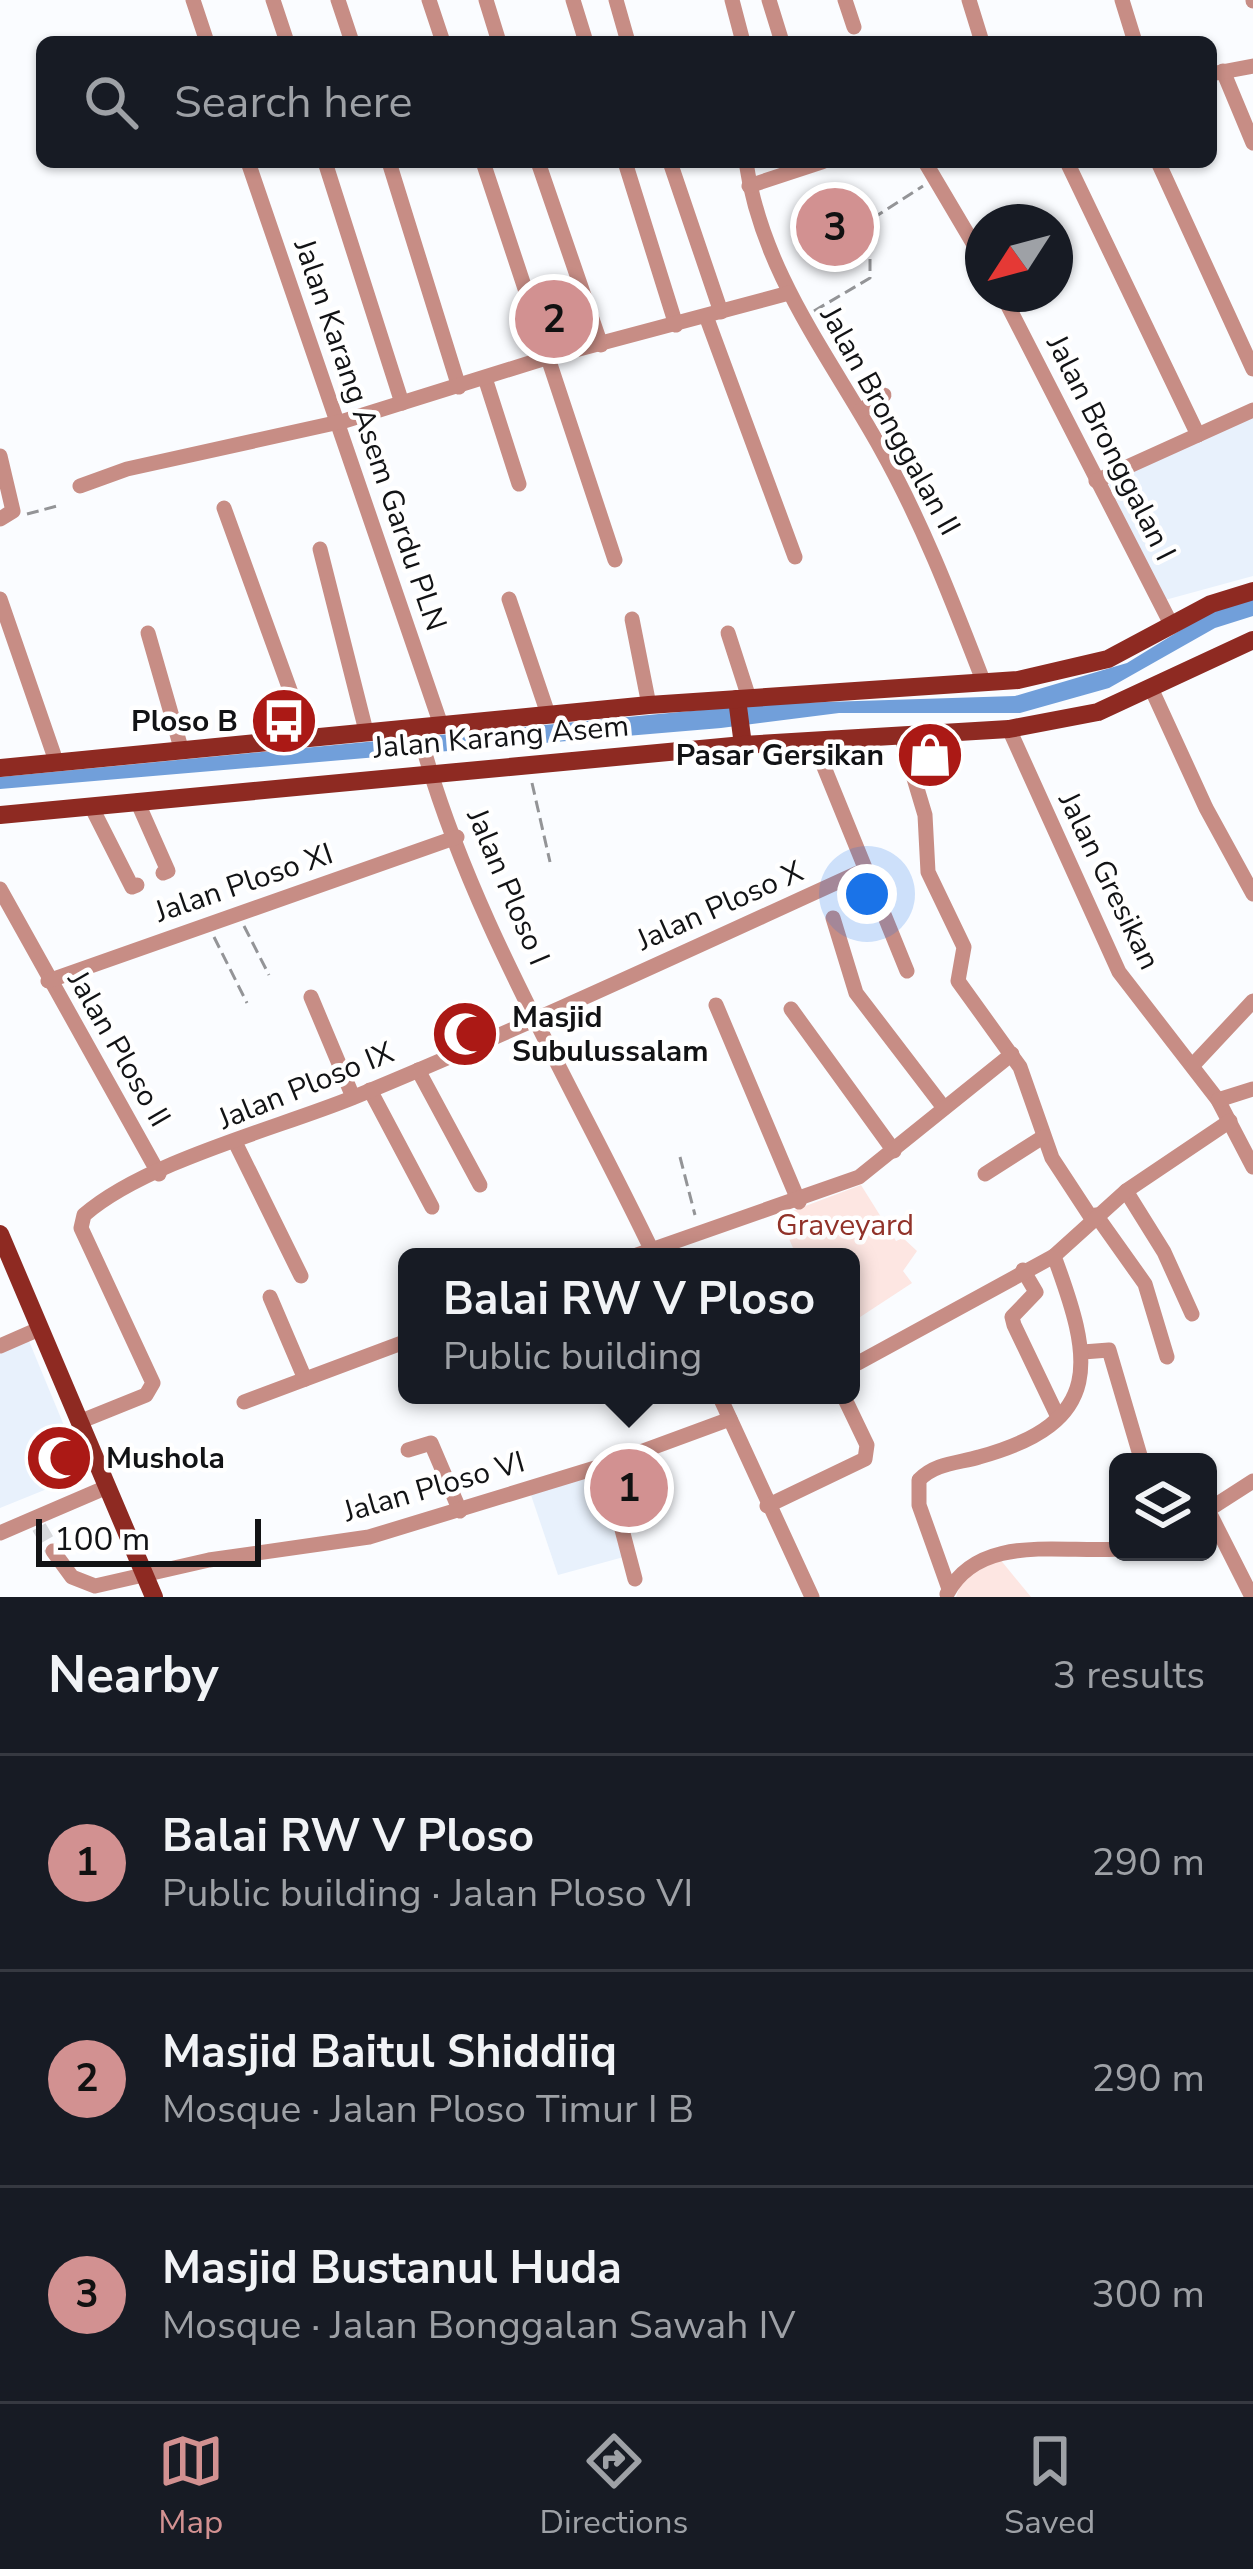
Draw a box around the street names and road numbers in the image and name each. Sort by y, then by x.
street label: Jalan Karang Asem Gardu PLN [283,233,456,636]
street label: Jalan Bronggalan II [810,298,970,543]
street label: Jalan Bronggalan I [1036,327,1186,568]
street label: Jalan Karang Asem [371,705,630,769]
street label: Jalan Gresikan [1048,785,1170,977]
street label: Jalan Ploso I [456,802,559,971]
street label: Jalan Ploso XI [149,833,338,933]
street label: Jalan Ploso X [629,851,810,961]
street label: Jalan Ploso II [57,963,180,1134]
street label: Jalan Ploso IX [211,1032,400,1140]
street label: Jalan Ploso VI [338,1442,529,1533]

